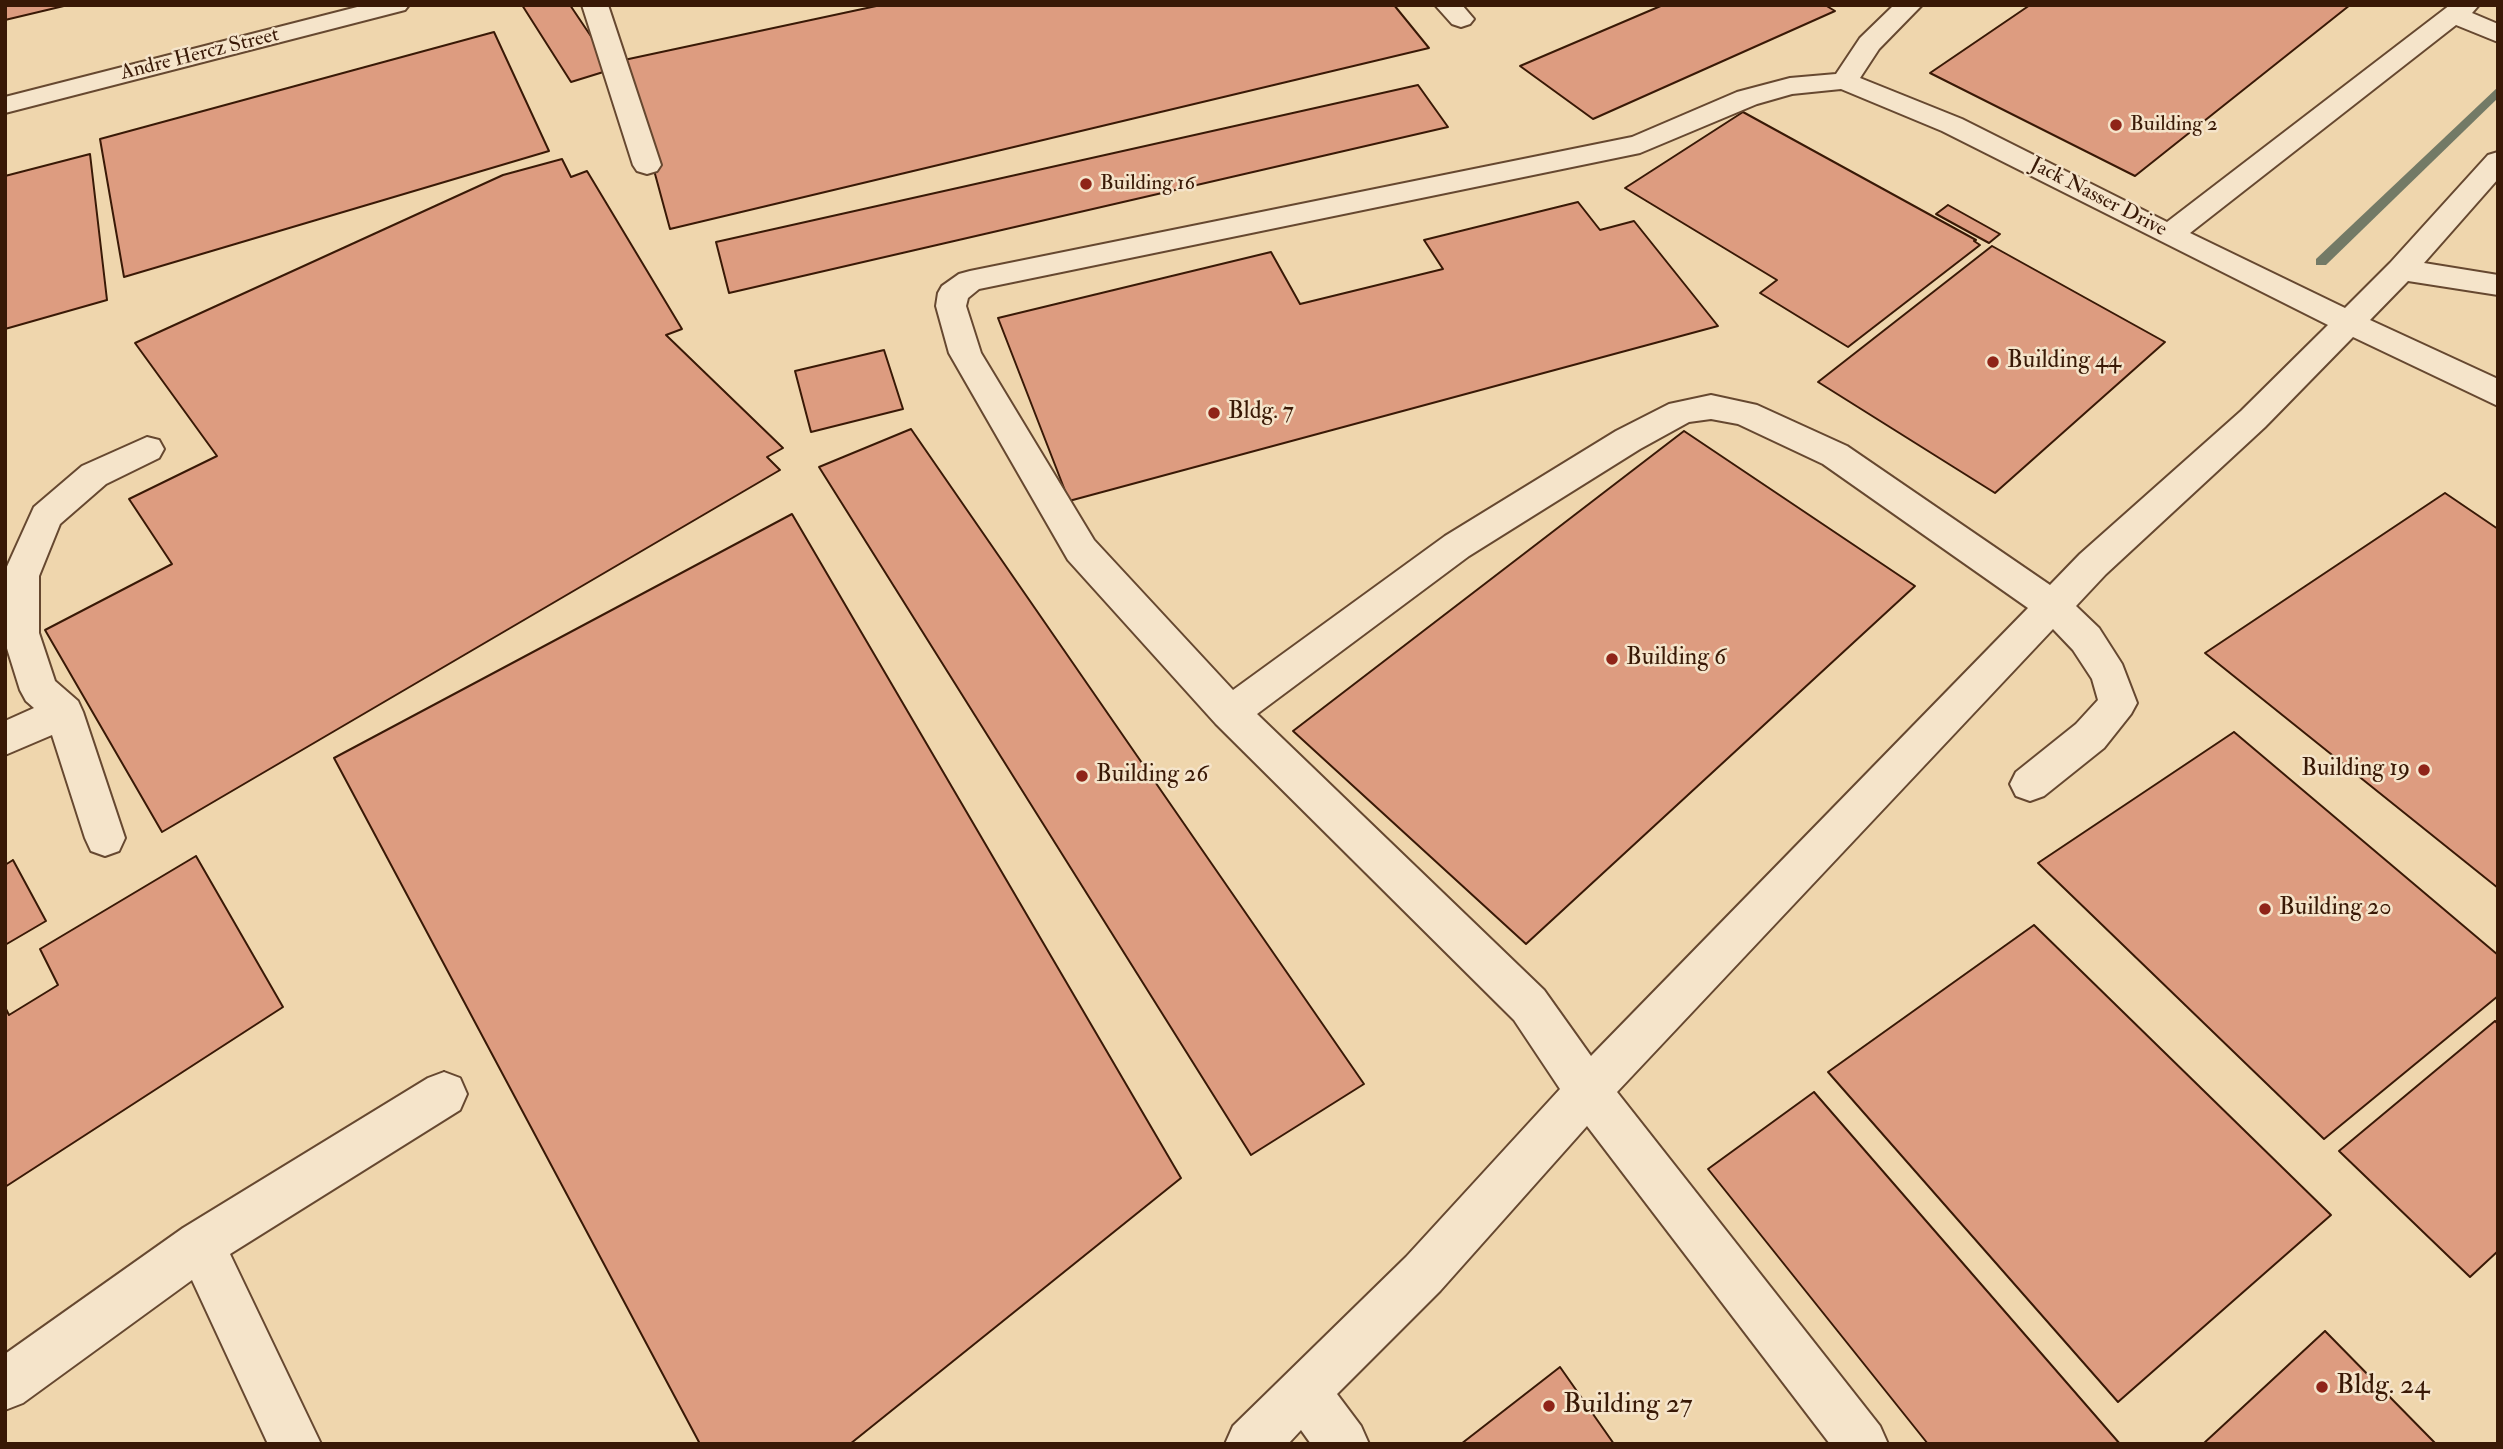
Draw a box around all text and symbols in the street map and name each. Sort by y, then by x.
street label: Andre Hercz Street [118,23,282,87]
place label: Building 2 [2130,112,2218,138]
marker: Building 2 [2108,117,2124,133]
street label: Jack Nasser Drive [2025,153,2171,243]
place label: Building 16 [1100,171,1195,197]
marker: Building 16 [1078,176,1094,192]
place label: Building 44 [2007,348,2121,376]
marker: Building 44 [1985,354,2001,370]
place label: Bldg. 7 [1228,399,1294,427]
marker: Bldg. 7 [1206,405,1222,421]
place label: Building 6 [1626,645,1726,673]
marker: Building 6 [1604,651,1620,667]
place label: Building 19 [2301,756,2410,784]
place label: Building 26 [1096,762,1208,790]
marker: Building 19 [2416,762,2432,778]
marker: Building 26 [1074,768,1090,784]
place label: Building 20 [2279,895,2391,923]
marker: Building 20 [2257,901,2273,917]
place label: Bldg. 24 [2336,1370,2429,1404]
marker: Bldg. 24 [2314,1379,2330,1395]
place label: Building 27 [1563,1389,1693,1423]
marker: Building 27 [1541,1398,1557,1414]

